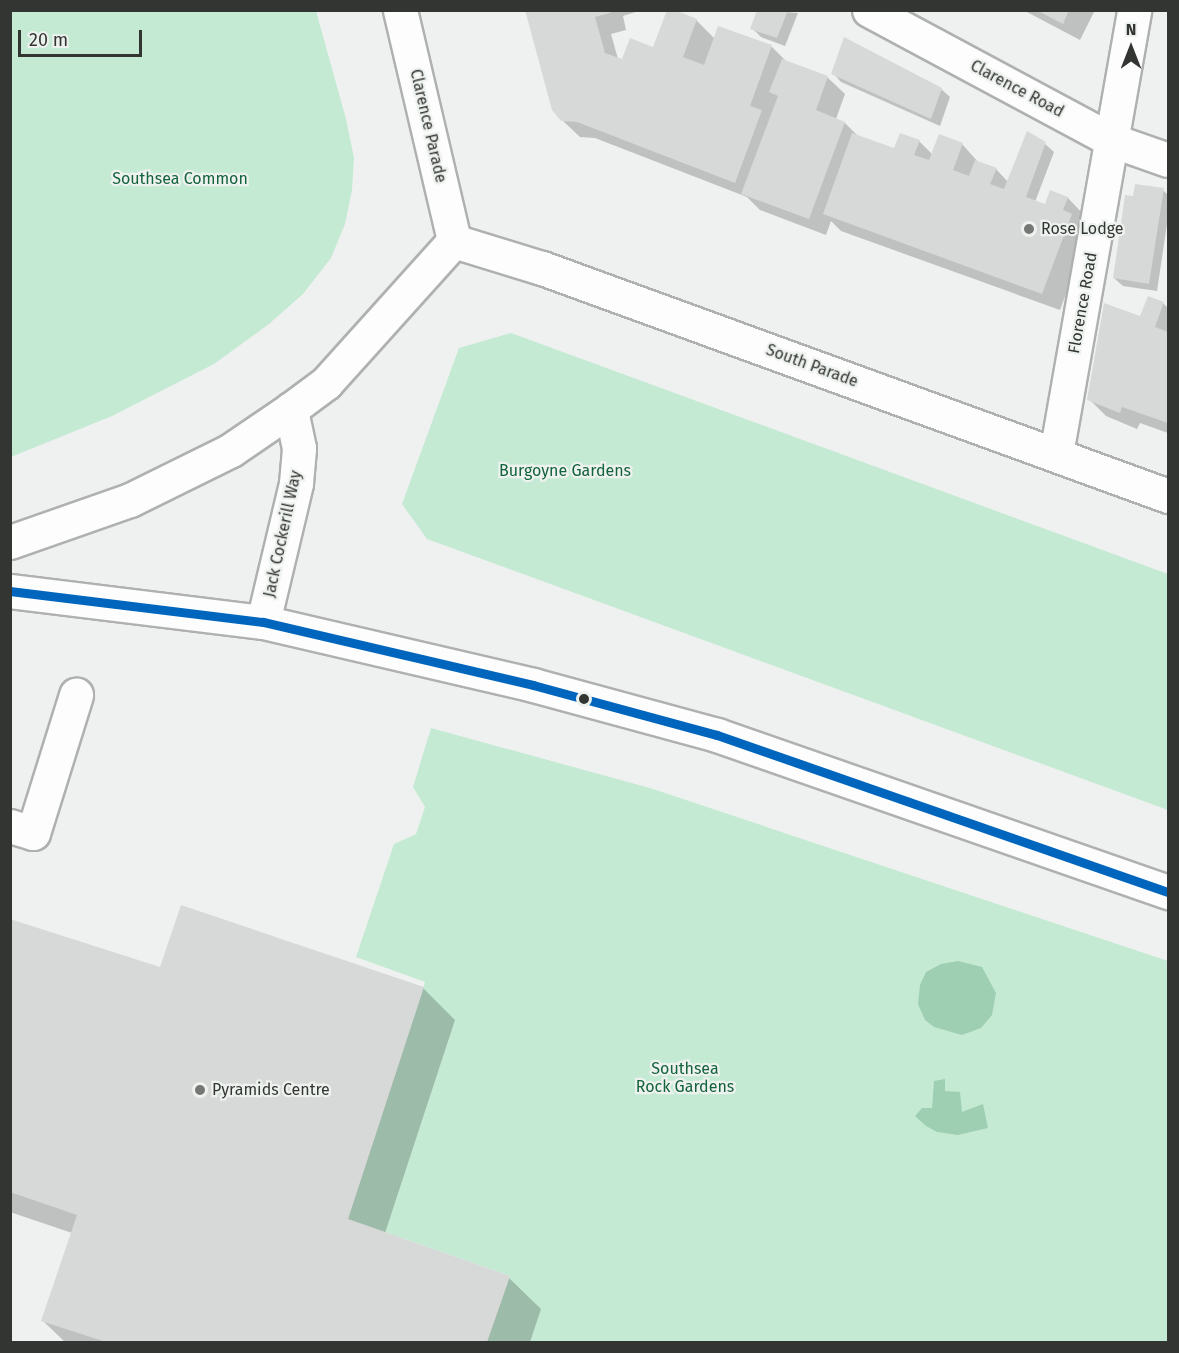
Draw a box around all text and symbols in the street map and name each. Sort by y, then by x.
scale bar [21,18,146,56]
north arrow [1101,18,1161,78]
text: N [1126,20,1136,39]
text: 20 m [29,29,68,51]
street label: Clarence Road [967,56,1067,122]
street label: Clarence Parade [406,67,450,185]
park label: Southsea Common [112,169,248,189]
place label: Rose Lodge [1041,219,1123,239]
marker: Rose Lodge [1022,222,1036,236]
street label: Florence Road [1065,251,1101,355]
street label: South Parade [763,340,861,392]
park label: Burgoyne Gardens [499,461,631,481]
street label: Jack Cockerill Way [260,469,306,599]
unlabelled marker [578,693,590,705]
park label: Southsea Rock Gardens [636,1059,734,1097]
place label: Pyramids Centre [212,1080,330,1100]
marker: Pyramids Centre [193,1083,207,1097]

